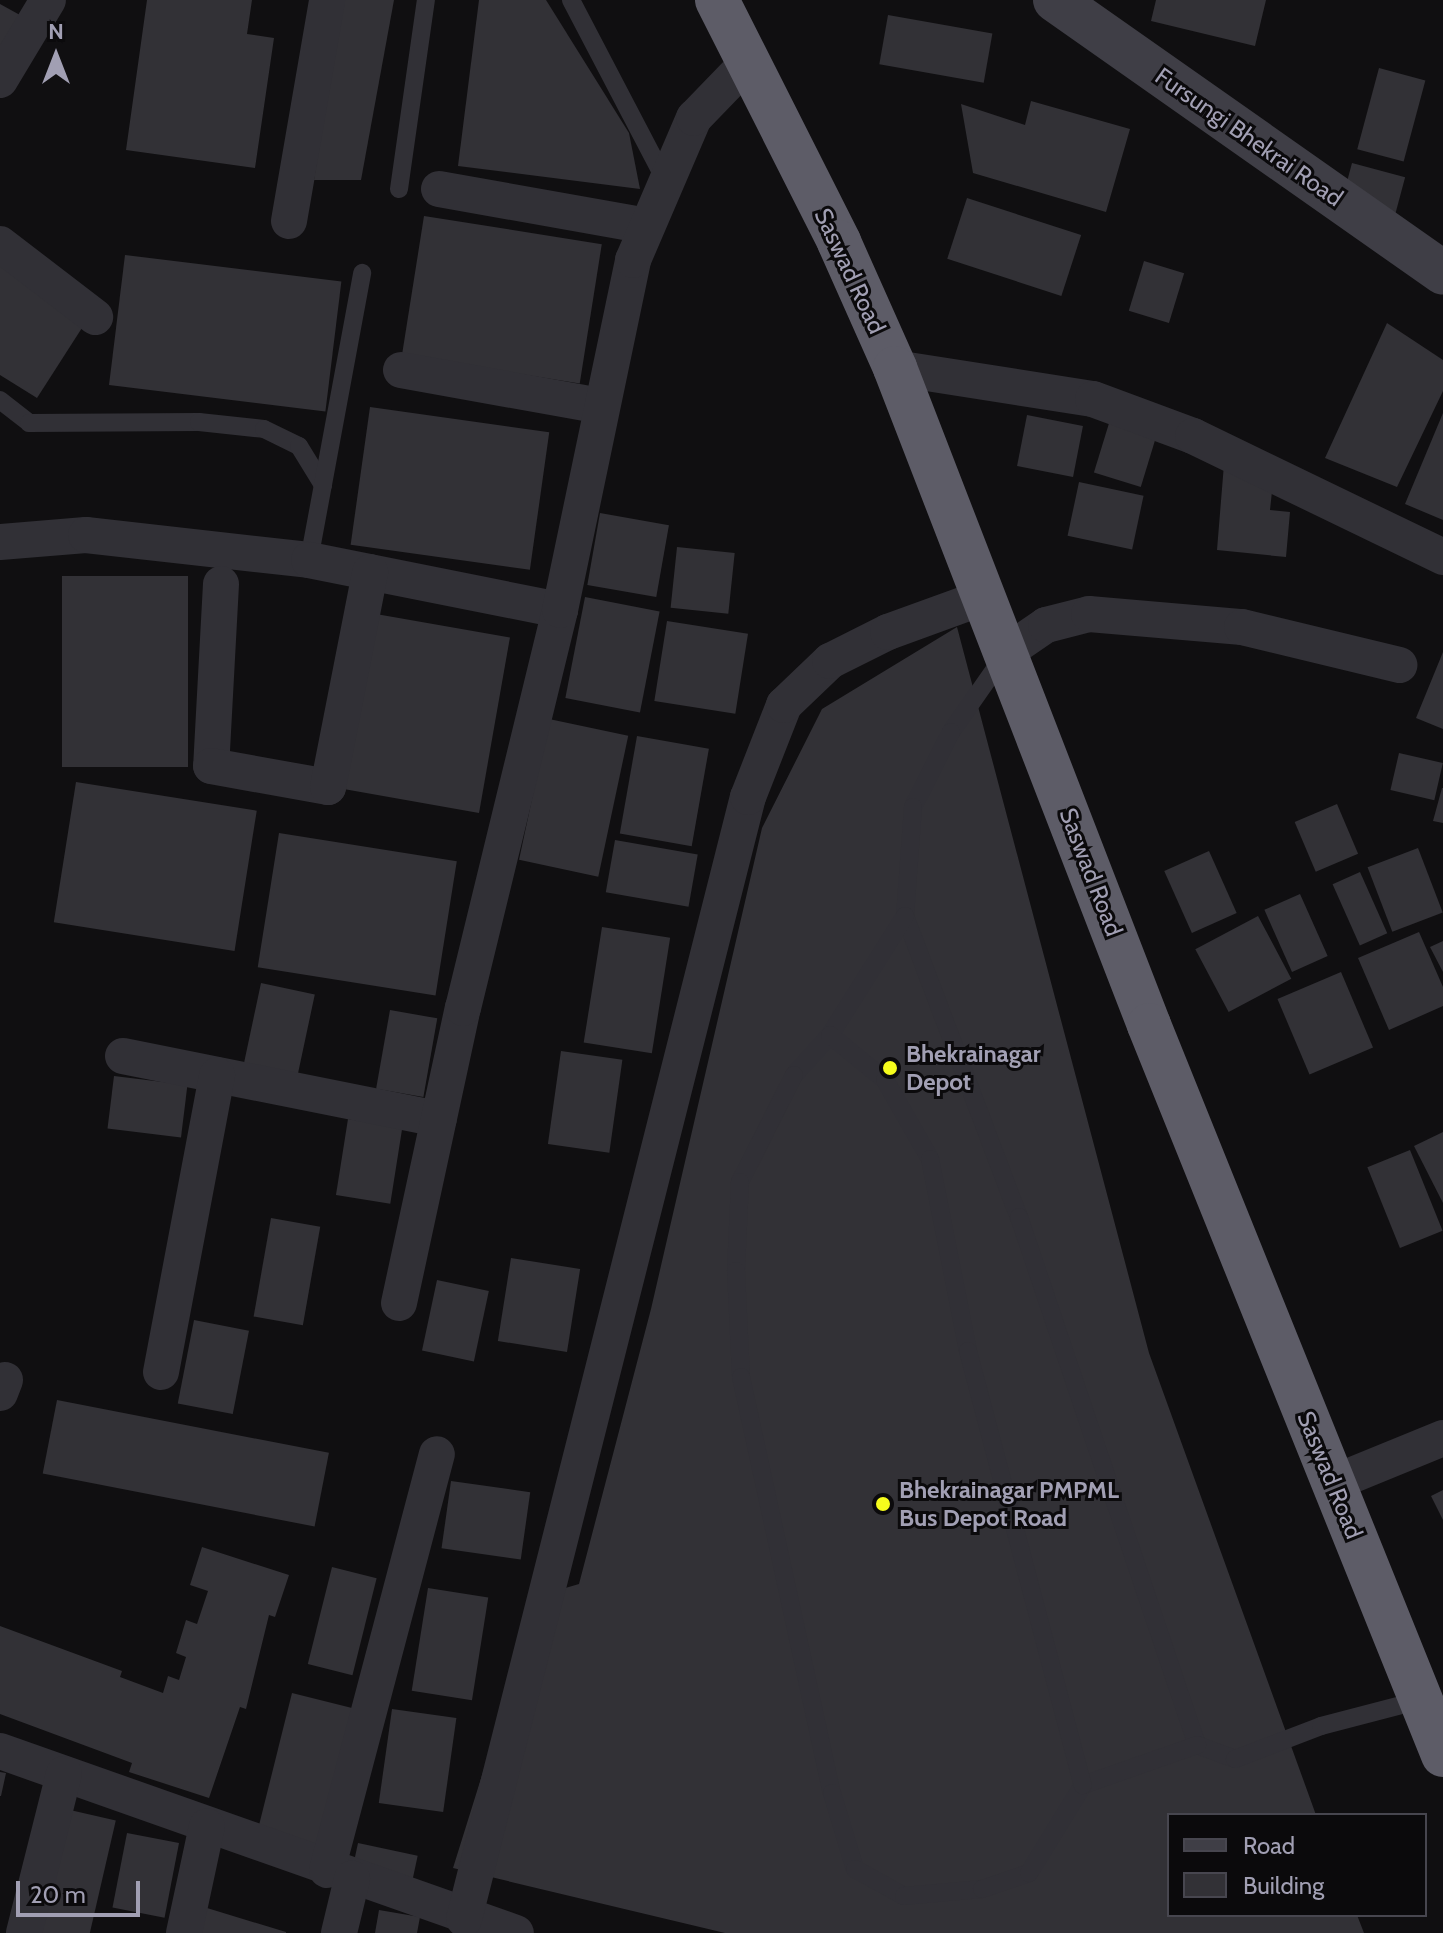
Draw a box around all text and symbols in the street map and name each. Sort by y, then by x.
north arrow [16,16,96,96]
text: N [48,18,64,45]
street label: Fursungi Bhekrai Road [1150,61,1348,213]
street label: Saswad Road [808,204,892,338]
street label: Saswad Road [1053,804,1129,940]
place label: Bhekrainagar Depot [906,1040,1041,1096]
marker: Bhekrainagar Depot [881,1059,899,1077]
street label: Saswad Road [1291,1407,1369,1543]
place label: Bhekrainagar PMPML Bus Depot Road [899,1476,1119,1532]
marker: Bhekrainagar PMPML Bus Depot Road [874,1495,892,1513]
legend [1167,1813,1427,1917]
text: Road [1243,1831,1295,1860]
scale bar [20,1865,144,1915]
text: Building [1243,1871,1324,1900]
text: 20 m [30,1880,86,1909]

